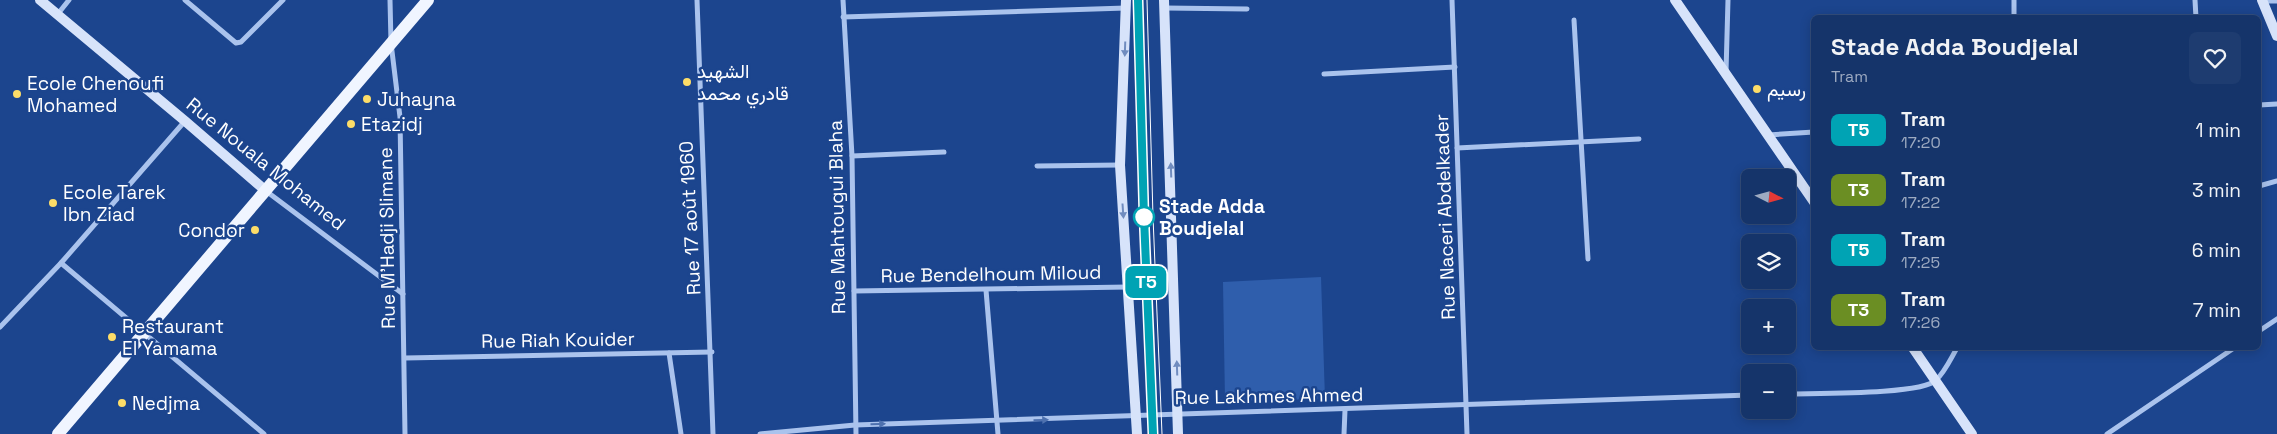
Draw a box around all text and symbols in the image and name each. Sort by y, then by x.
text: Stade Adda Boudjelal [1831,31,2079,62]
button: heart [2189,32,2241,84]
one-way arrow [1121,41,1129,57]
place label: الشهيد قادري محمد [697,59,789,109]
text: Tram [1831,66,1868,87]
place label: Ecole Chenoufi Mohamed [27,71,164,118]
marker: الشهيد قادري محمد [681,76,693,88]
place label: رسيم [1767,77,1806,102]
marker: رسيم [1751,83,1763,95]
place label: Juhayna [377,87,456,112]
marker: Ecole Chenoufi Mohamed [11,88,23,100]
street label: Rue Nouala Mohamed [181,92,351,236]
marker: Juhayna [361,93,373,105]
text: Tram [1901,107,1945,132]
place label: Etazidj [361,112,423,137]
street label: Rue Naceri Abdelkader [1429,114,1461,320]
marker: Etazidj [345,118,357,130]
text: T5 [1848,118,1869,141]
text: 1 min [2196,118,2241,143]
street label: Rue Mahtougui Blaha [823,120,851,314]
text: 17:20 [1901,132,1941,153]
street label: Rue 17 août 1960 [673,140,707,296]
street label: Rue M'Hadji Slimane [373,147,401,329]
one-way arrow [1166,162,1174,178]
text: Tram [1901,167,1945,192]
north arrow [1741,169,1796,224]
map controls [1741,169,1796,419]
text: T3 [1848,178,1869,201]
text: 3 min [2192,178,2241,203]
place label: Ecole Tarek Ibn Ziad [63,180,166,227]
text: 17:22 [1901,192,1940,213]
place label: Stade Adda Boudjelal [1159,194,1265,241]
marker: Ecole Tarek Ibn Ziad [47,197,59,209]
one-way arrow [1120,203,1128,219]
marker: Stade Adda Boudjelal [1133,206,1155,228]
place label: Condor [178,218,245,243]
marker: Condor [249,224,261,236]
text: Tram [1901,227,1945,252]
button: layers [1741,234,1796,289]
text: T5 [1848,238,1869,261]
text: 6 min [2192,238,2241,263]
text: 17:25 [1901,252,1940,273]
street label: Rue Bendelhoum Miloud [880,260,1102,288]
line badge: T5 [1124,266,1168,298]
text: T5 [1135,270,1157,293]
text: Tram [1901,287,1945,312]
text: T3 [1848,298,1869,321]
text: 7 min [2193,298,2241,323]
button: + [1741,299,1796,354]
text: 17:26 [1901,312,1940,333]
place label: Restaurant El Yamama [122,314,224,361]
street label: Rue Riah Kouider [481,326,635,354]
marker: Restaurant El Yamama [106,331,118,343]
one-way arrow [1172,360,1180,376]
button: − [1741,364,1796,419]
street label: Rue Lakhmes Ahmed [1174,382,1364,410]
place label: Nedjma [132,391,200,416]
marker: Nedjma [116,397,128,409]
one-way arrow [1033,416,1049,424]
one-way arrow [870,420,886,428]

